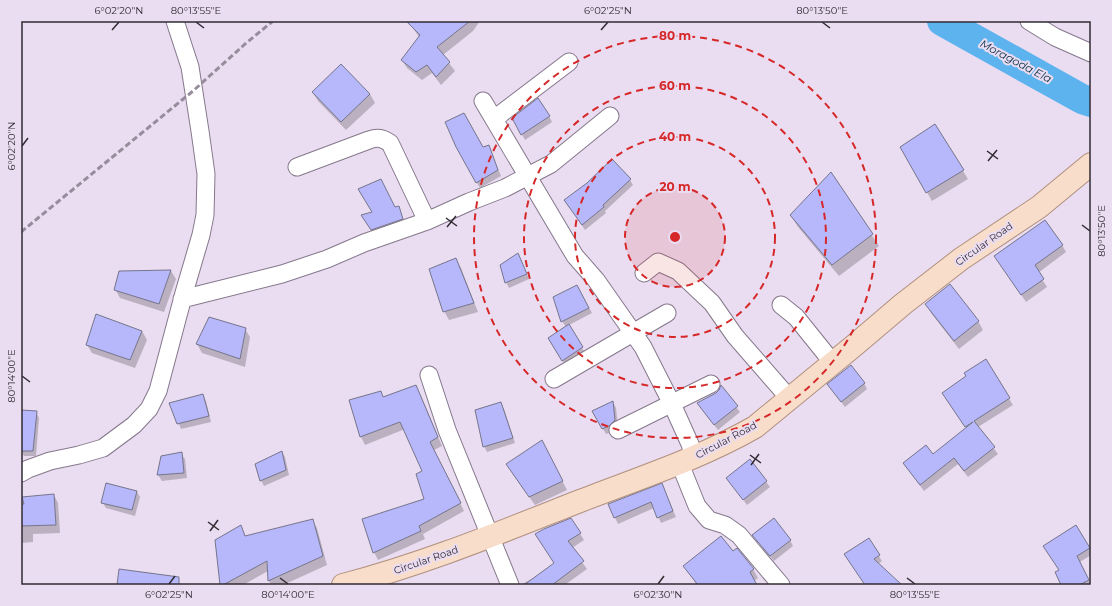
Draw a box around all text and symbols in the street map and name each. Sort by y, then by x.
text: 6°02'20"N [95,4,143,17]
text: 80°13'55"E [171,4,222,17]
text: 6°02'25"N [584,4,632,17]
text: 80°13'50"E [796,4,848,17]
text: 80 m [659,28,691,43]
water label: Moragoda Ela [978,36,1054,86]
text: 60 m [659,78,691,93]
text: 6°02'20"N [5,122,18,170]
text: 40 m [659,129,691,144]
text: 20 m [659,179,691,194]
text: 80°13'50"E [1095,205,1108,257]
street label: Circular Road [953,219,1015,269]
centre of rings [668,230,682,244]
text: 80°14'00"E [5,349,18,403]
street label: Circular Road [693,418,759,462]
street label: Circular Road [392,543,460,577]
text: 6°02'25"N [145,588,193,601]
text: 80°14'00"E [261,588,315,601]
text: 6°02'30"N [634,588,682,601]
text: 80°13'55"E [890,588,941,601]

